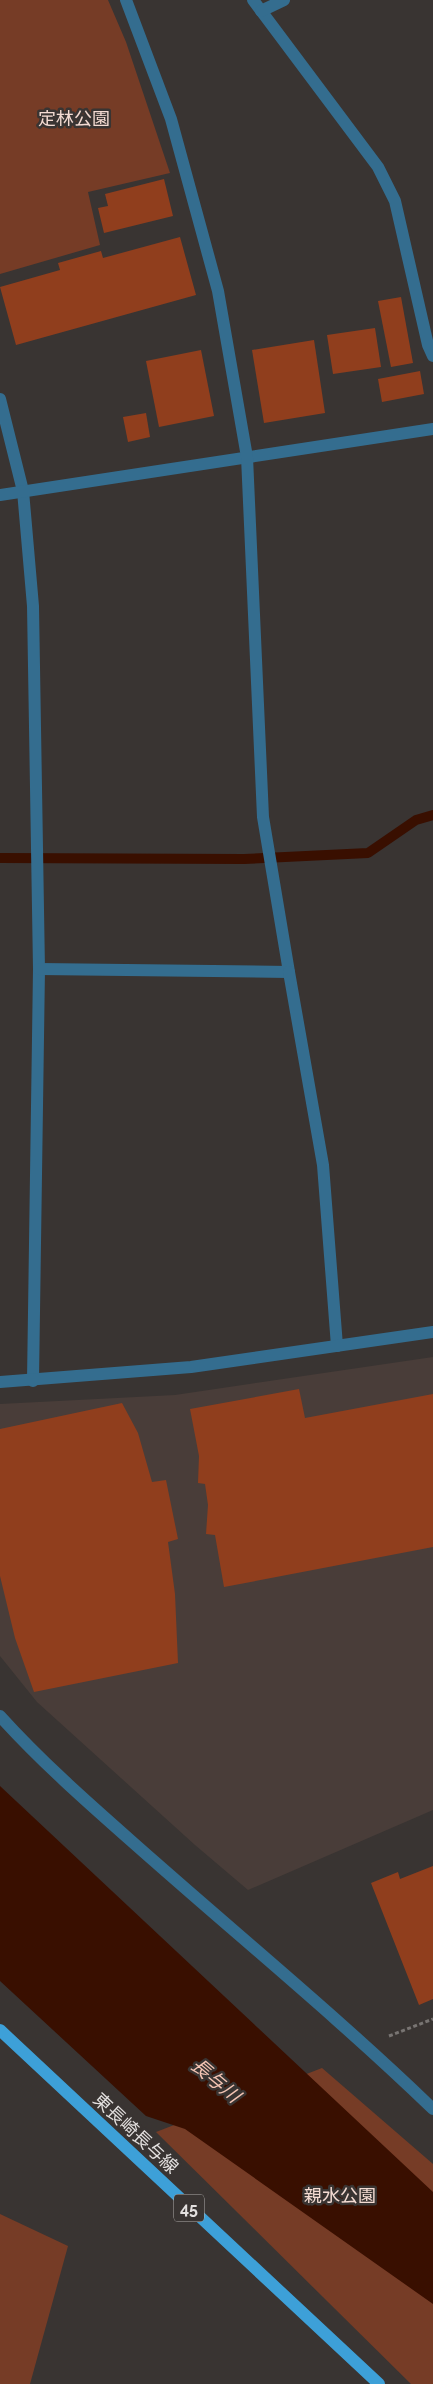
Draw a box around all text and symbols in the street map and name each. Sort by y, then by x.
park label: 定林公園 [38,108,110,129]
water label: 長与川 [187,2053,246,2108]
street label: 東長崎長与線 [89,2088,183,2178]
park label: 親水公園 [304,2185,376,2206]
road number: 45 [174,2194,204,2222]

